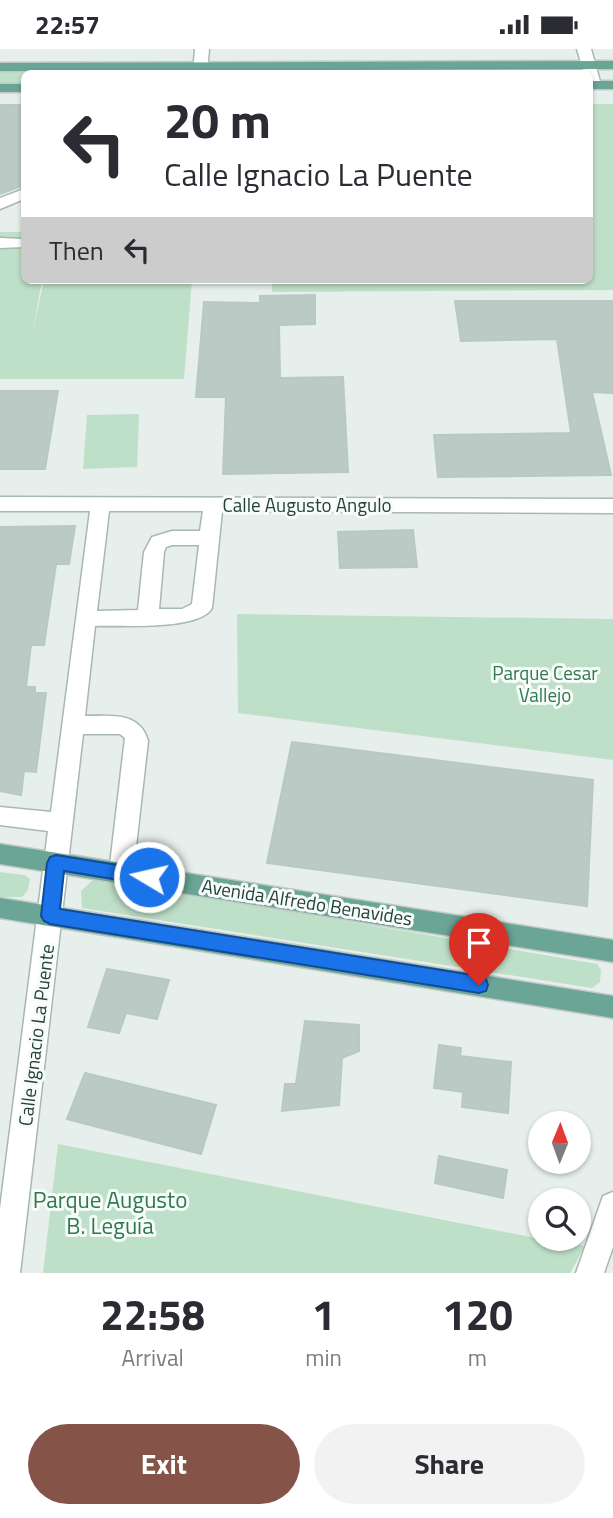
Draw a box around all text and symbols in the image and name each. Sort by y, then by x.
text: 22:57 [35,5,100,44]
text: 20 m [164,82,271,157]
icon: left [49,98,140,189]
text: Calle Ignacio La Puente [164,150,473,198]
text: Then [49,231,104,270]
icon: left [118,231,156,269]
street label: Calle Augusto Angulo [222,490,392,519]
park label: Parque Cesar Vallejo [492,658,598,709]
position arrow [112,840,186,914]
street label: Avenida Alfredo Benavides [200,871,414,932]
pin [449,913,509,985]
icon: arrive [460,924,498,962]
street label: Calle Ignacio La Puente [10,942,61,1128]
north arrow [528,1111,592,1174]
map controls [528,1111,591,1251]
park label: Parque Augusto B. Leguía [33,1182,187,1243]
button: search [528,1188,591,1251]
text: 22:58 [100,1282,205,1346]
text: 1 [312,1282,335,1346]
text: 120 [442,1282,513,1346]
text: Arrival [121,1340,184,1375]
text: min [305,1340,342,1375]
text: m [468,1340,487,1375]
button: Exit [28,1424,300,1504]
button: Share [314,1424,585,1504]

